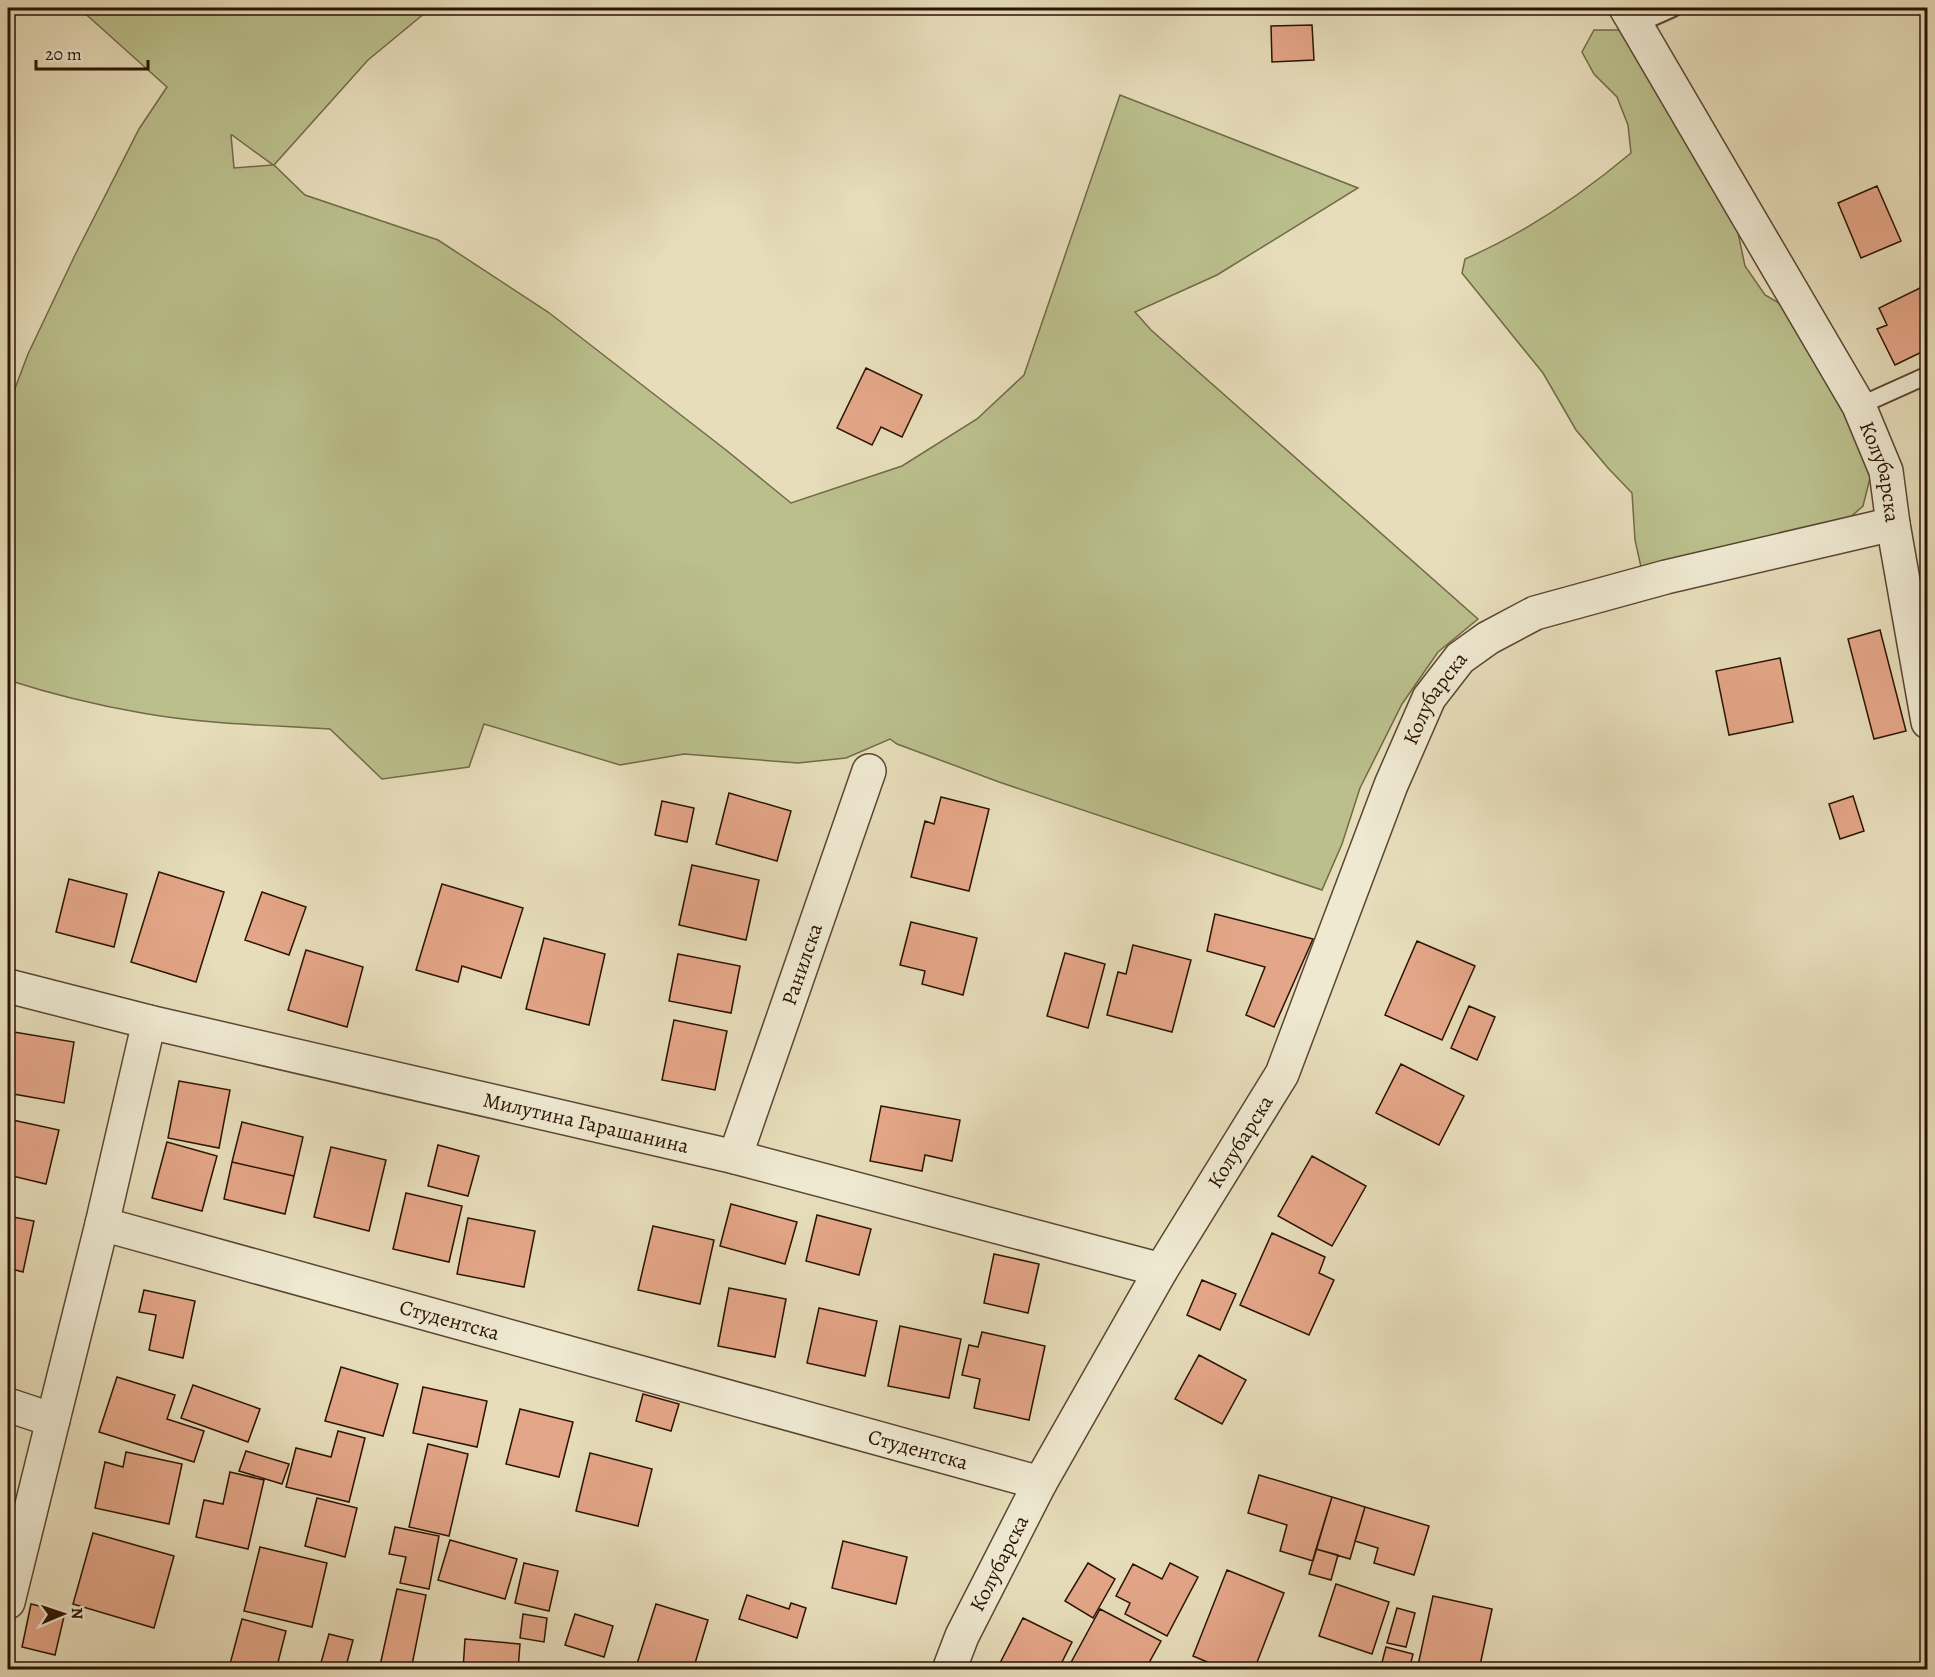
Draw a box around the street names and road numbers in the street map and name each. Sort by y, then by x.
street label: Колубарска [1853,417,1907,524]
street label: Колубарска [1396,646,1474,749]
street label: Ранилска [775,919,829,1009]
street label: Милутина Гарашанина [480,1085,692,1160]
street label: Колубарска [1201,1090,1280,1193]
street label: Студентска [396,1293,503,1347]
street label: Студентска [865,1422,972,1477]
street label: Колубарска [963,1510,1035,1616]

